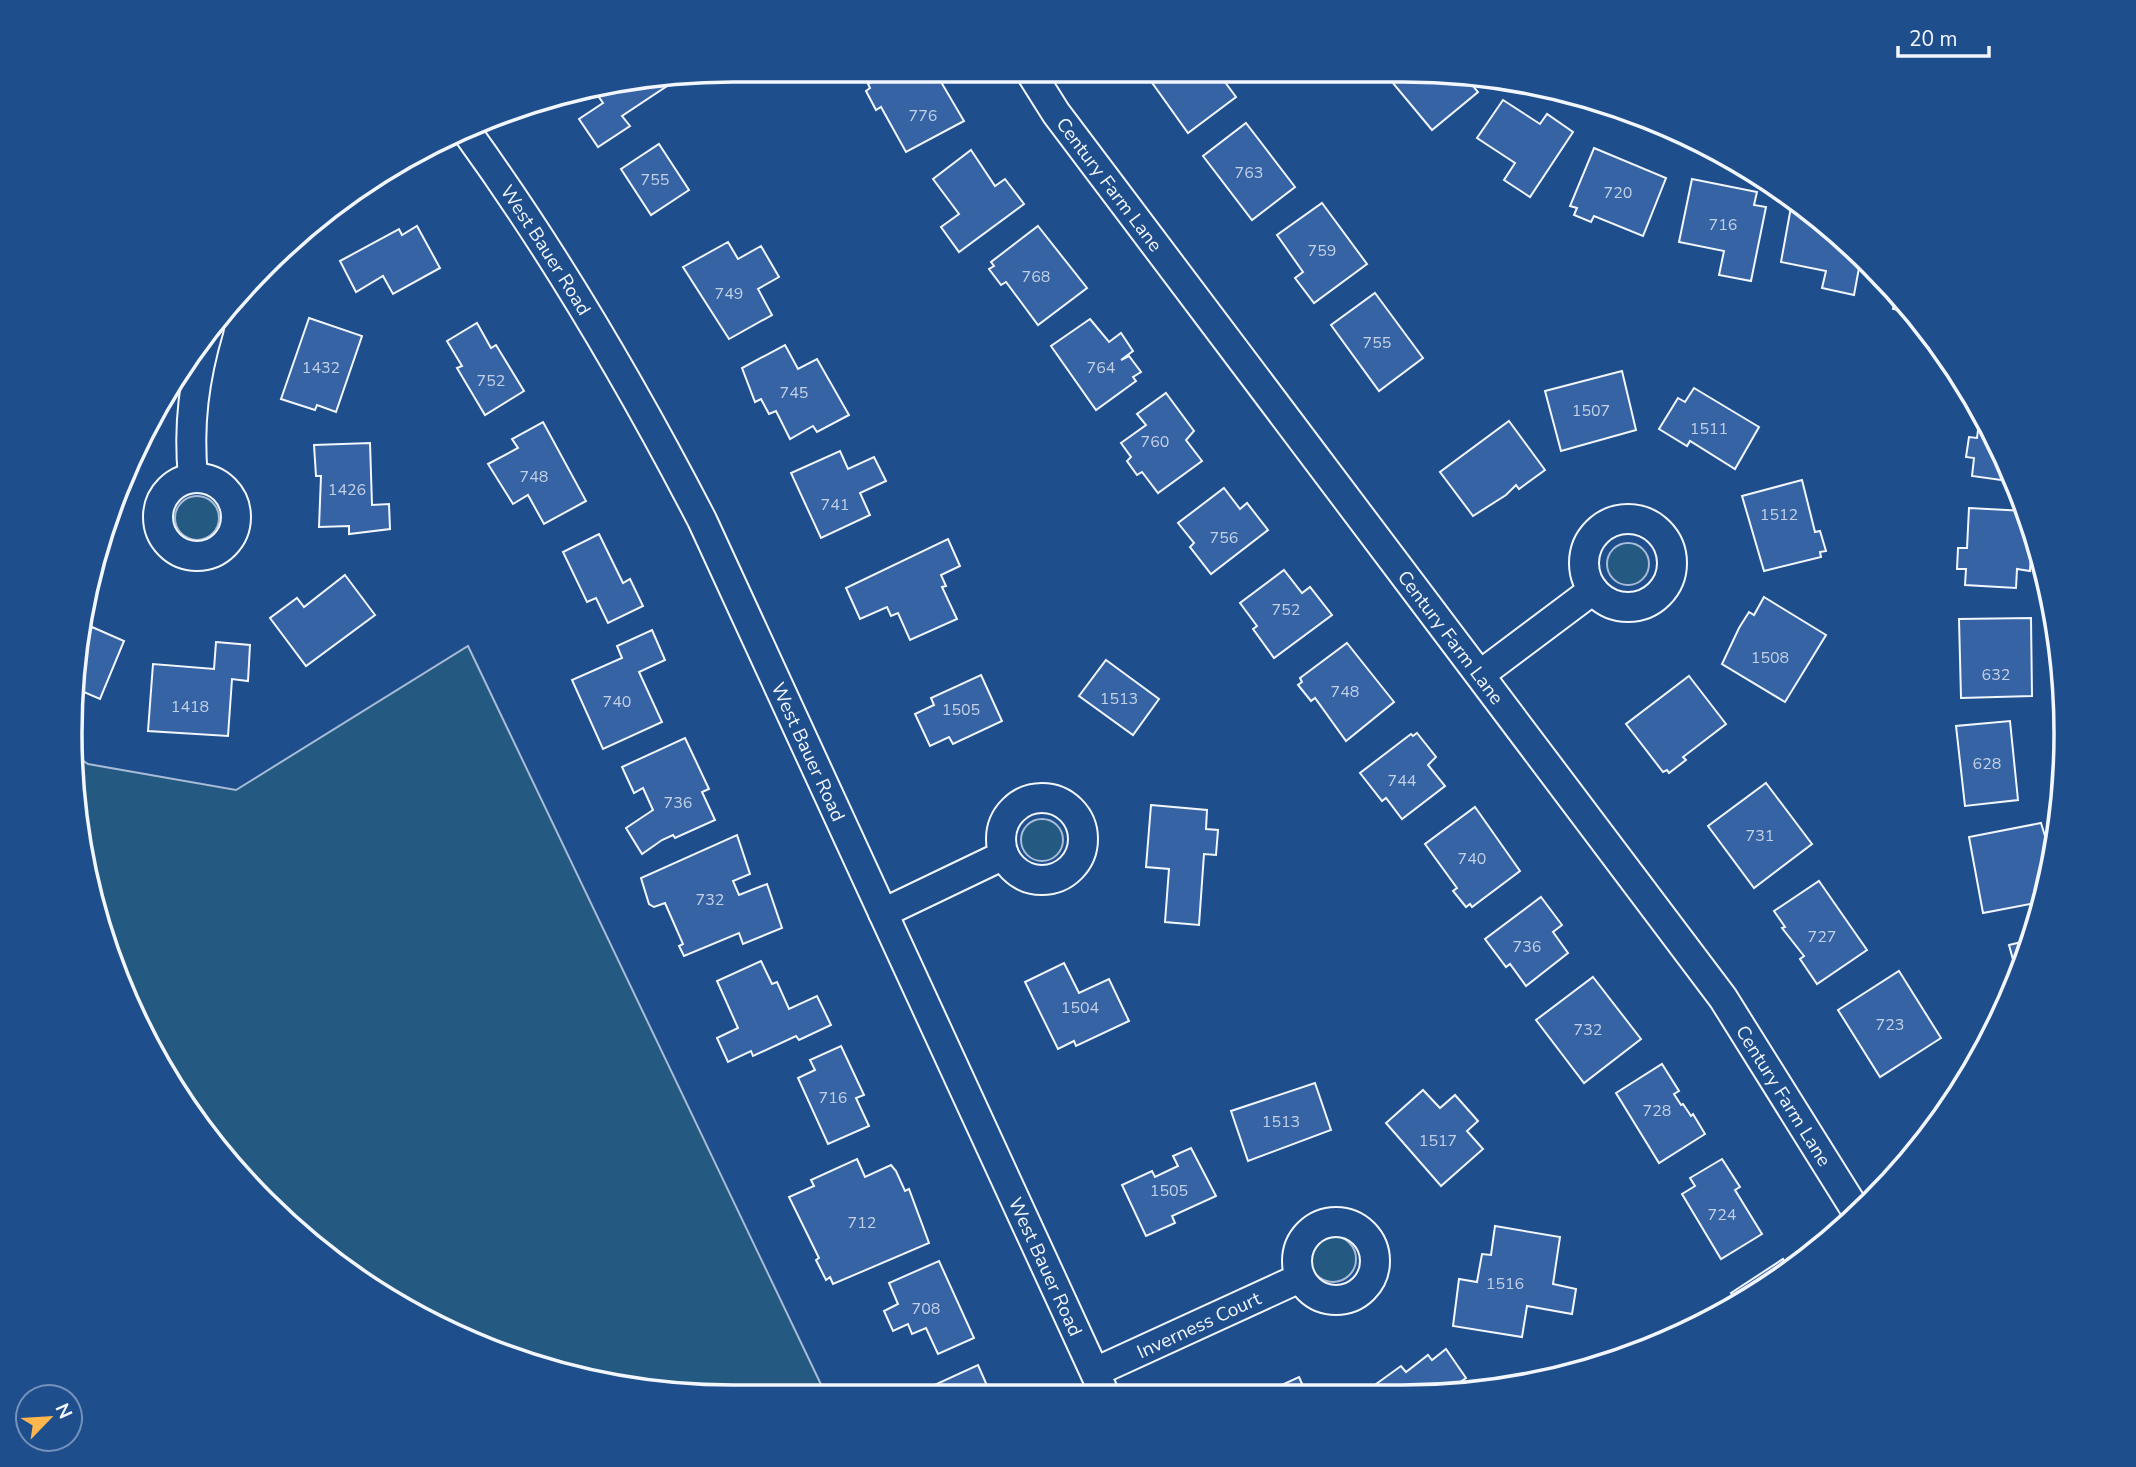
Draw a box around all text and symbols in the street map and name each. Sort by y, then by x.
scale bar [1898,14,1989,58]
text: 20 m [1909,25,1958,53]
house number: 776 [909,105,937,127]
street label: Century Farm Lane [1050,112,1168,257]
house number: 763 [1235,162,1263,184]
house number: 755 [641,169,669,191]
street label: West Bauer Road [494,180,597,320]
house number: 720 [1604,182,1632,204]
house number: 716 [1709,214,1737,236]
house number: 759 [1308,240,1336,262]
house number: 768 [1022,266,1050,288]
house number: 749 [715,283,743,305]
house number: 755 [1363,332,1391,354]
house number: 1432 [302,357,340,379]
house number: 764 [1087,357,1116,379]
house number: 752 [477,370,505,392]
house number: 745 [780,382,808,404]
house number: 1507 [1572,400,1610,422]
house number: 1511 [1690,418,1728,440]
house number: 760 [1141,431,1169,453]
house number: 748 [520,466,548,488]
house number: 1426 [328,479,366,501]
house number: 741 [821,494,849,516]
house number: 1512 [1760,504,1798,526]
house number: 756 [1210,527,1238,549]
street label: Century Farm Lane [1391,565,1509,710]
house number: 752 [1272,599,1300,621]
house number: 1508 [1751,647,1789,669]
house number: 632 [1982,664,2010,686]
street label: West Bauer Road [765,678,851,826]
house number: 748 [1331,681,1359,703]
house number: 1513 [1100,688,1138,710]
house number: 740 [603,691,631,713]
house number: 1418 [171,696,209,718]
house number: 1505 [942,699,980,721]
house number: 628 [1973,753,2001,775]
house number: 744 [1388,770,1417,792]
house number: 736 [664,792,692,814]
house number: 731 [1746,825,1774,847]
house number: 740 [1458,848,1486,870]
house number: 732 [696,889,724,911]
house number: 727 [1808,926,1836,948]
house number: 736 [1513,936,1541,958]
house number: 1504 [1061,997,1100,1019]
house number: 723 [1876,1014,1904,1036]
house number: 732 [1574,1019,1602,1041]
street label: Century Farm Lane [1729,1021,1837,1172]
house number: 716 [819,1087,847,1109]
house number: 728 [1643,1100,1671,1122]
house number: 1513 [1262,1111,1300,1133]
house number: 1517 [1419,1130,1457,1152]
house number: 1505 [1150,1180,1188,1202]
street label: West Bauer Road [1002,1193,1088,1341]
house number: 724 [1708,1204,1737,1226]
house number: 712 [848,1212,876,1234]
house number: 1516 [1486,1273,1524,1295]
street label: Inverness Court [1133,1286,1265,1365]
house number: 708 [912,1298,940,1320]
north arrow [14,1383,84,1453]
text: N [49,1399,78,1423]

